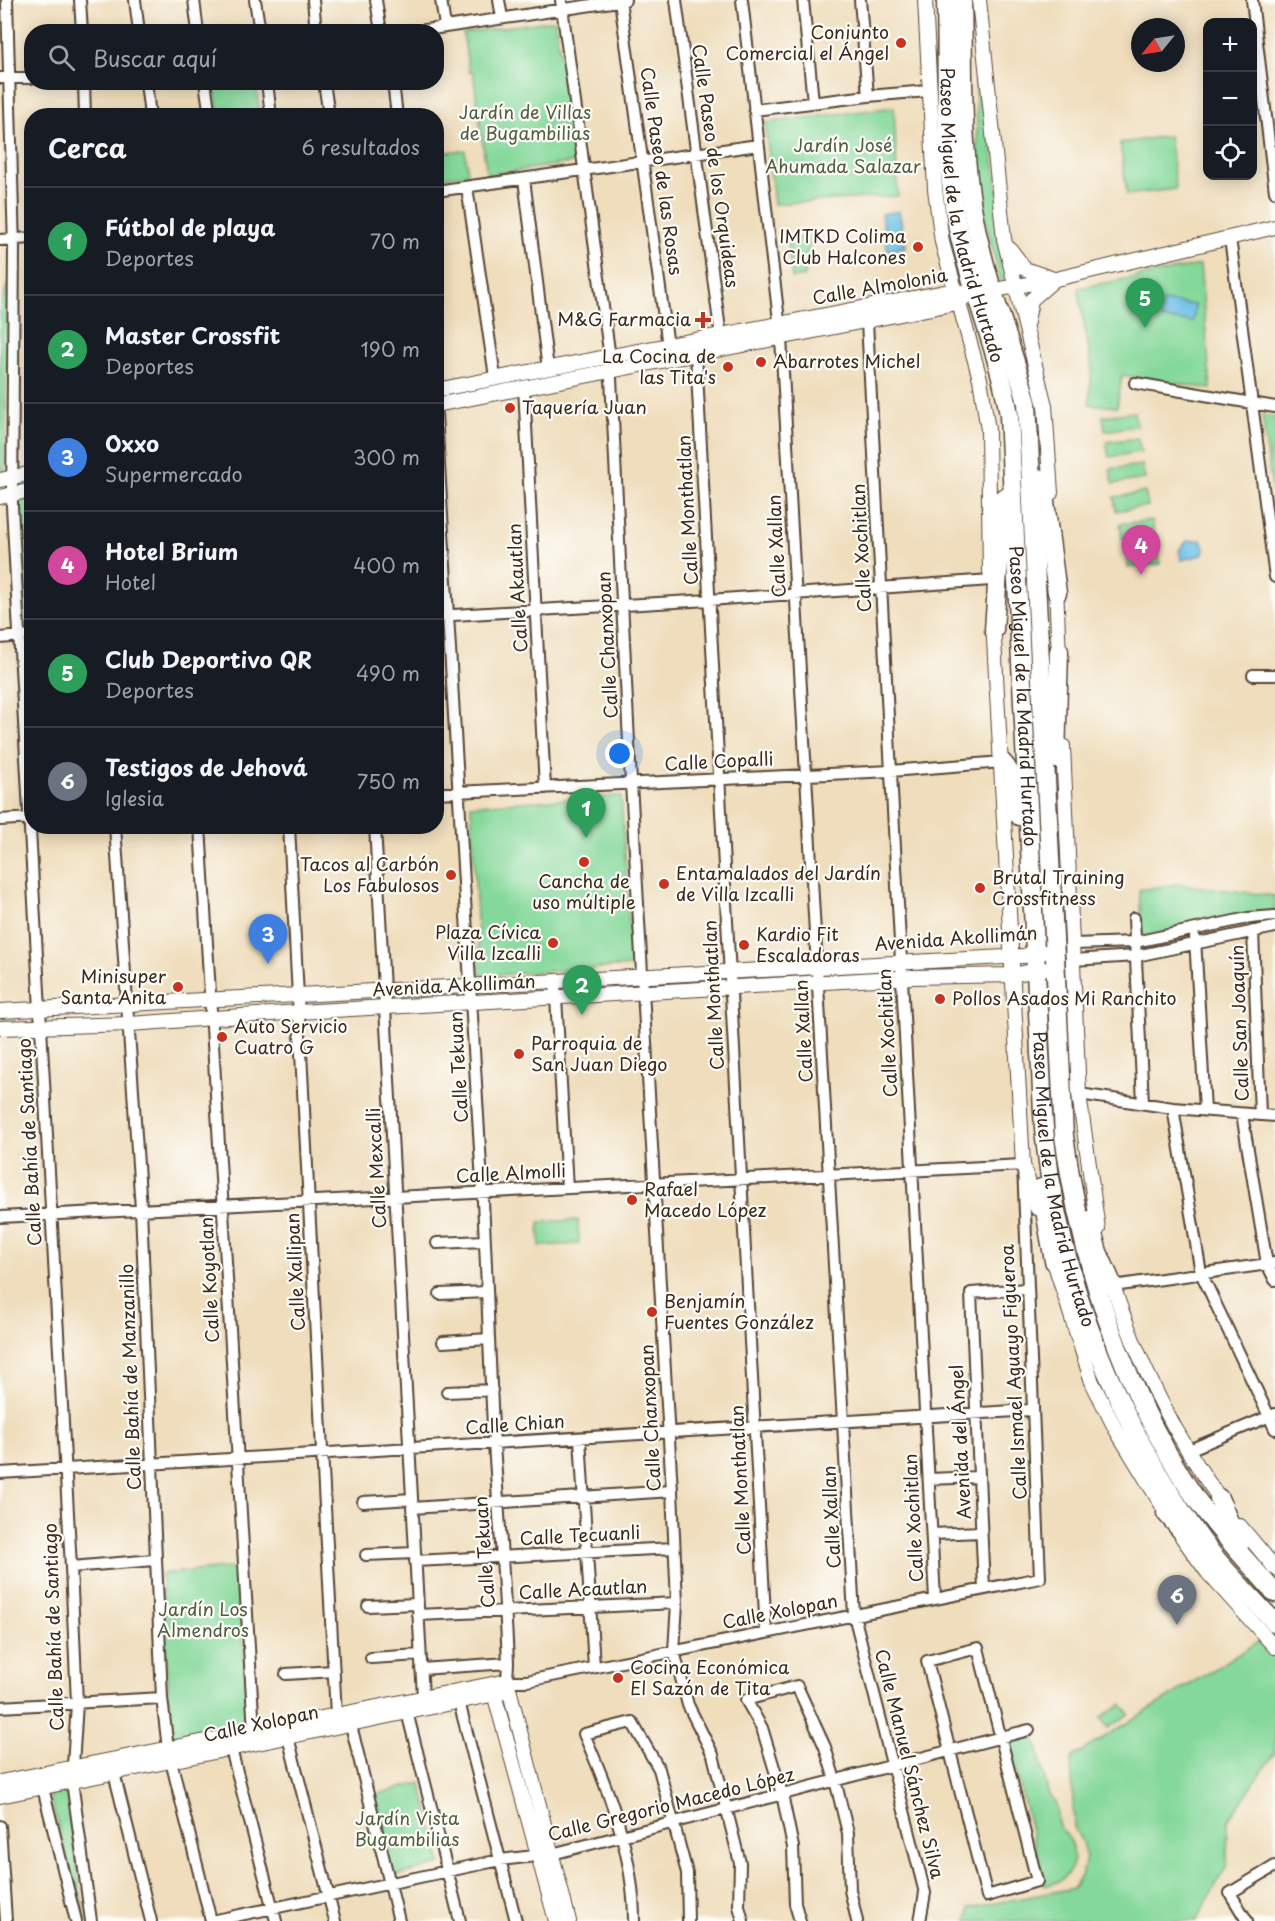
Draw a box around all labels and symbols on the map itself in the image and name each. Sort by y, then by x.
place label: Conjunto Comercial el Ángel [725,18,889,66]
north arrow [1131,18,1185,72]
marker: Conjunto Comercial el Ángel [894,36,908,50]
street label: Calle Paseo de los Orquideas [686,42,747,289]
street label: Calle Paseo de las Rosas [635,65,690,276]
street label: Paseo Miguel de la Madrid Hurtado [935,67,1012,366]
park label: Jardín de Villas de Bugambilias [459,98,591,146]
park label: Jardín José Ahumada Salazar [765,131,922,179]
place label: IMTKD Colima Club Halcones [779,222,907,270]
marker: IMTKD Colima Club Halcones [911,240,925,254]
street label: Calle Almolonia [810,260,949,311]
pin: 5 [1126,278,1164,328]
place label: M&G Farmacia [557,305,691,332]
marker: M&G Farmacia [696,313,710,327]
place label: La Cocina de las Tita's [602,342,716,390]
place label: Abarrotes Michel [773,347,920,374]
marker: Abarrotes Michel [754,355,768,369]
marker: La Cocina de las Tita's [721,360,735,374]
place label: Taquería Juan [522,393,647,420]
marker: Taquería Juan [503,401,517,415]
street label: Calle Monthatlan [669,434,704,586]
street label: Calle Xochitlan [844,483,877,613]
street label: Calle Xallan [759,494,792,598]
street label: Calle Akautlan [500,523,533,653]
pin: 4 [1122,526,1160,575]
street label: Paseo Miguel de la Madrid Hurtado [1003,545,1045,847]
street label: Calle Chanxopan [589,571,624,719]
your location [605,739,634,768]
street label: Calle Copalli [664,744,774,777]
pin: 1 [566,788,606,838]
place label: Tacos al Carbón Los Fabulosos [300,850,439,898]
marker: Cancha de uso múltiple [577,855,591,869]
place label: Entamalados del Jardín de Villa Izcalli [676,859,881,907]
place label: Brutal Training Crossfitness [992,863,1125,911]
place label: Cancha de uso múltiple [532,867,636,915]
marker: Tacos al Carbón Los Fabulosos [444,868,458,882]
marker: Entamalados del Jardín de Villa Izcalli [657,877,671,891]
marker: Brutal Training Crossfitness [973,881,987,895]
pin: 3 [248,914,288,964]
place label: Plaza Cívica Villa Izcalli [435,918,541,966]
street label: Avenida Akollimán [873,918,1038,957]
street label: Calle Monthatlan [695,919,730,1071]
place label: Kardio Fit Escaladoras [756,920,860,968]
marker: Plaza Cívica Villa Izcalli [546,936,560,950]
marker: Kardio Fit Escaladoras [737,938,751,952]
street label: Calle San Joaquín [1222,944,1255,1102]
place label: Minisuper Santa Anita [60,962,167,1010]
pin: 2 [562,966,602,1015]
street label: Avenida Akollimán [372,967,536,1002]
street label: Calle Xochitlan [870,968,903,1098]
street label: Calle Xallan [786,979,819,1083]
marker: Minisuper Santa Anita [171,980,185,994]
place label: Pollos Asados Mi Ranchito [952,984,1176,1011]
marker: Pollos Asados Mi Ranchito [933,992,947,1006]
street label: Calle Tekuan [441,1010,474,1124]
place label: Auto Servicio Cuatro G [234,1012,348,1060]
place label: Parroquia de San Juan Diego [531,1029,668,1077]
marker: Auto Servicio Cuatro G [215,1030,229,1044]
street label: Paseo Miguel de la Madrid Hurtado [1027,1030,1103,1331]
street label: Calle Bahía de Santiago [10,1037,47,1247]
marker: Parroquia de San Juan Diego [512,1047,526,1061]
street label: Calle Mexcalli [359,1107,392,1229]
street label: Calle Almolli [455,1156,567,1189]
place label: Rafael Macedo López [644,1175,767,1223]
marker: Rafael Macedo López [625,1193,639,1207]
street label: Calle Xallipan [278,1212,311,1332]
street label: Calle Koyotlan [192,1216,225,1344]
street label: Calle Ismael Aguayo Figueroa [992,1243,1033,1501]
street label: Calle Bahía de Manzanillo [112,1263,147,1491]
place label: Benjamín Fuentes González [664,1287,814,1335]
marker: Benjamín Fuentes González [645,1305,659,1319]
street label: Calle Chanxopan [632,1344,667,1492]
street label: Avenida del Ángel [942,1364,977,1520]
street label: Calle Monthatlan [722,1404,757,1556]
street label: Calle Chian [464,1407,566,1440]
street label: Calle Xochitlan [896,1453,929,1583]
street label: Calle Xallan [814,1465,847,1569]
street label: Calle Tekuan [466,1495,501,1609]
street label: Calle Tecuanli [519,1518,641,1551]
street label: Calle Bahía de Santiago [35,1523,70,1732]
street label: Calle Acautlan [518,1572,648,1605]
pin: 6 [1158,1576,1196,1625]
street label: Calle Xolopan [720,1586,840,1635]
park label: Jardín Los Almendros [157,1595,249,1643]
street label: Calle Manuel Sánchez Silva [869,1646,952,1881]
place label: Cocina Económica El Sazón de Tita [630,1653,790,1701]
marker: Cocina Económica El Sazón de Tita [611,1671,625,1685]
street label: Calle Xolopan [201,1697,321,1748]
street label: Calle Gregorio Macedo López [545,1760,797,1847]
park label: Jardín Vista Bugambilias [354,1804,460,1852]

